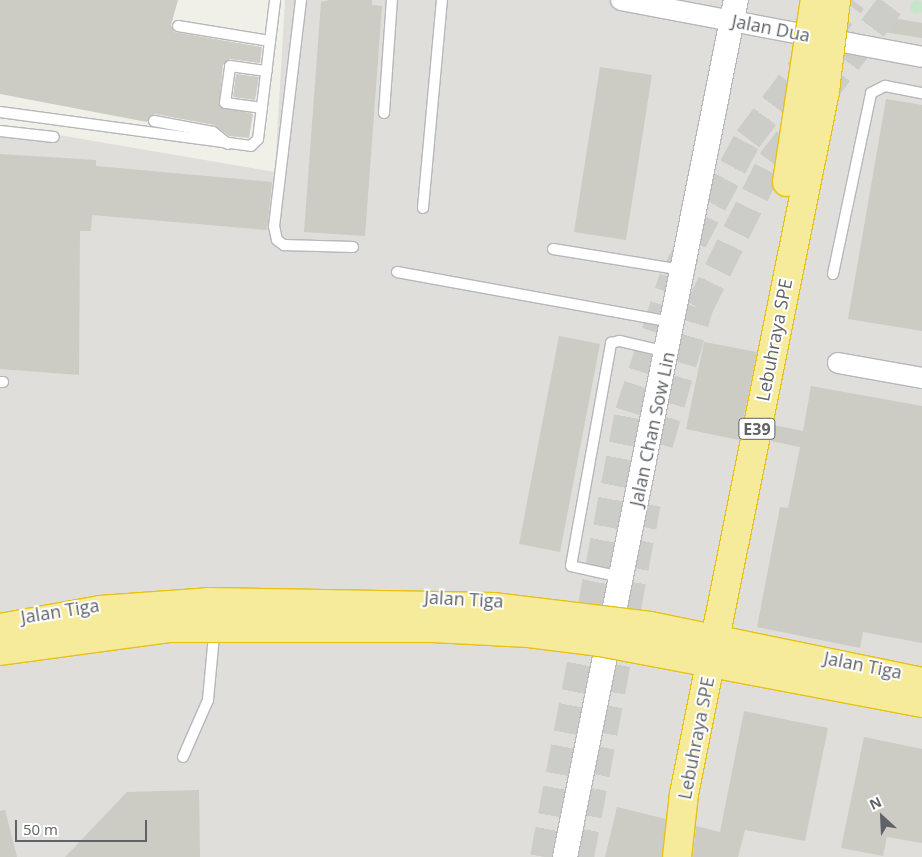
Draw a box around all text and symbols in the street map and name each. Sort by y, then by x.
street label: Jalan Dua [730,10,812,46]
street label: Lebuhraya SPE [752,277,796,403]
street label: Jalan Chan Sow Lin [625,350,679,508]
road number: E39 [738,416,776,442]
street label: Jalan Tiga [424,586,504,612]
street label: Jalan Tiga [19,594,101,628]
street label: Jalan Tiga [822,647,904,683]
street label: Lebuhraya SPE [674,675,718,801]
north arrow [857,792,907,842]
text: N [866,792,885,814]
scale bar [18,810,150,842]
text: 50 m [23,819,58,839]

